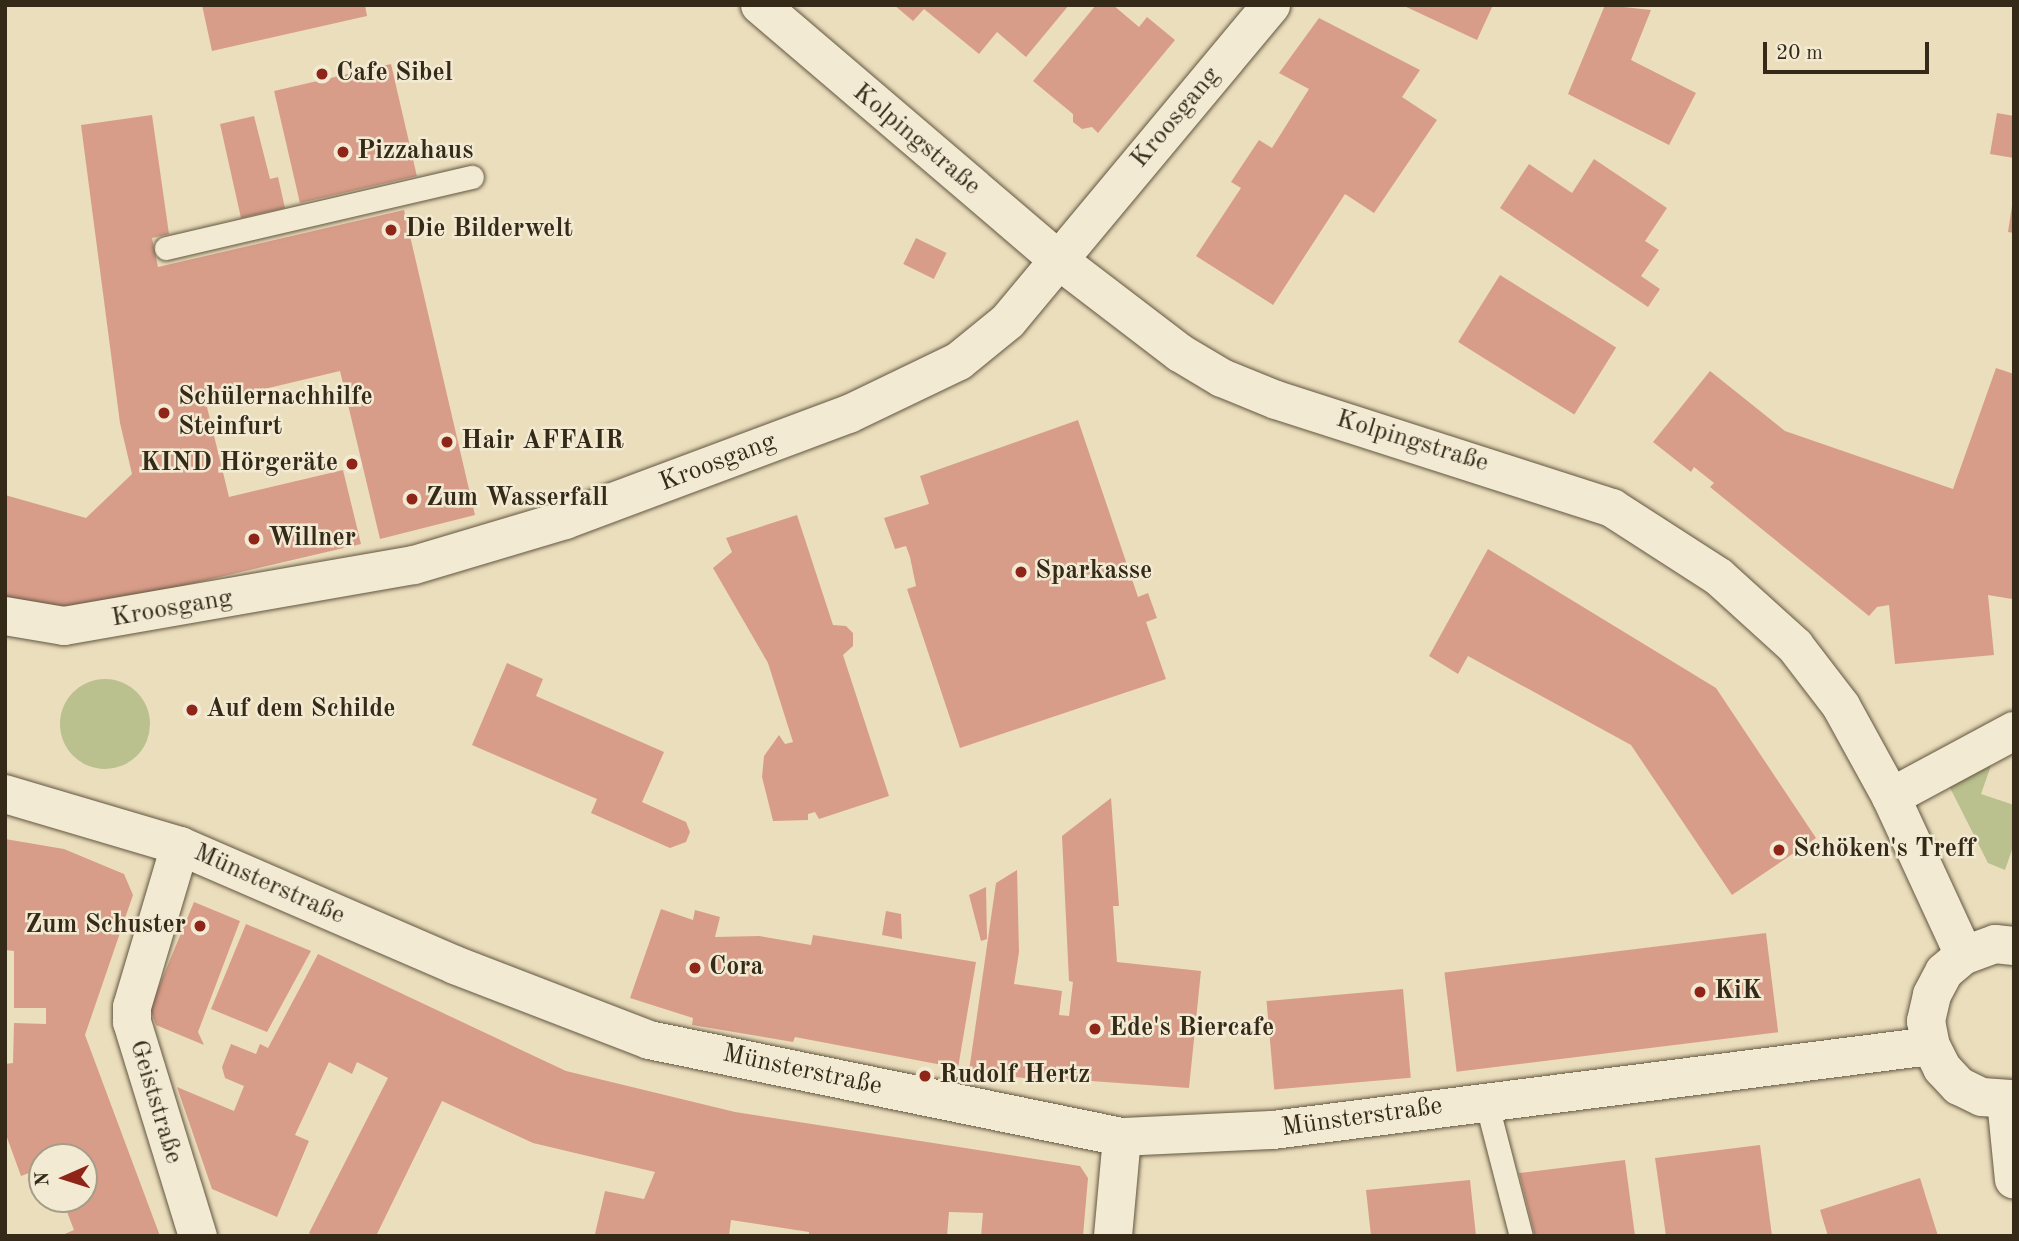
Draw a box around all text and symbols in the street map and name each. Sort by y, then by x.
scale bar [1767,28,1933,72]
text: 20 m [1776,43,1823,64]
place label: Cafe Sibel [336,58,453,90]
street label: Kroosgang [1125,61,1227,175]
marker: Cafe Sibel [314,66,330,82]
street label: Kolpingstraße [846,77,986,203]
place label: Pizzahaus [357,136,473,168]
marker: Pizzahaus [335,144,351,160]
place label: Die Bilderwelt [405,214,573,246]
marker: Die Bilderwelt [383,222,399,238]
place label: Schülernachhilfe Steinfurt [178,382,373,444]
street label: Kolpingstraße [1332,404,1492,480]
marker: Schülernachhilfe Steinfurt [156,405,172,421]
place label: Hair AFFAIR [461,426,624,458]
street label: Kroosgang [655,427,781,499]
marker: Hair AFFAIR [439,434,455,450]
place label: KIND Hörgeräte [140,448,338,480]
marker: KIND Hörgeräte [344,456,360,472]
place label: Zum Wasserfall [426,483,608,515]
marker: Zum Wasserfall [404,491,420,507]
place label: Willner [268,523,356,555]
marker: Willner [246,531,262,547]
place label: Sparkasse [1035,556,1152,588]
marker: Sparkasse [1013,564,1029,580]
street label: Kroosgang [109,583,235,635]
place label: Auf dem Schilde [206,694,395,726]
marker: Auf dem Schilde [184,702,200,718]
place label: Schöken's Treff [1793,834,1975,866]
street label: Münsterstraße [189,838,349,932]
marker: Schöken's Treff [1771,842,1787,858]
place label: Zum Schuster [25,910,186,942]
marker: Zum Schuster [192,918,208,934]
place label: Cora [709,952,764,984]
marker: Cora [687,960,703,976]
place label: KiK [1714,976,1762,1008]
marker: KiK [1692,984,1708,1000]
place label: Ede's Biercafe [1109,1013,1274,1045]
marker: Ede's Biercafe [1087,1021,1103,1037]
street label: Geiststraße [121,1036,189,1168]
street label: Münsterstraße [719,1039,885,1103]
place label: Rudolf Hertz [939,1060,1090,1092]
marker: Rudolf Hertz [917,1068,933,1084]
street label: Münsterstraße [1279,1091,1445,1145]
north arrow [28,1143,98,1213]
text: N [34,1171,53,1187]

